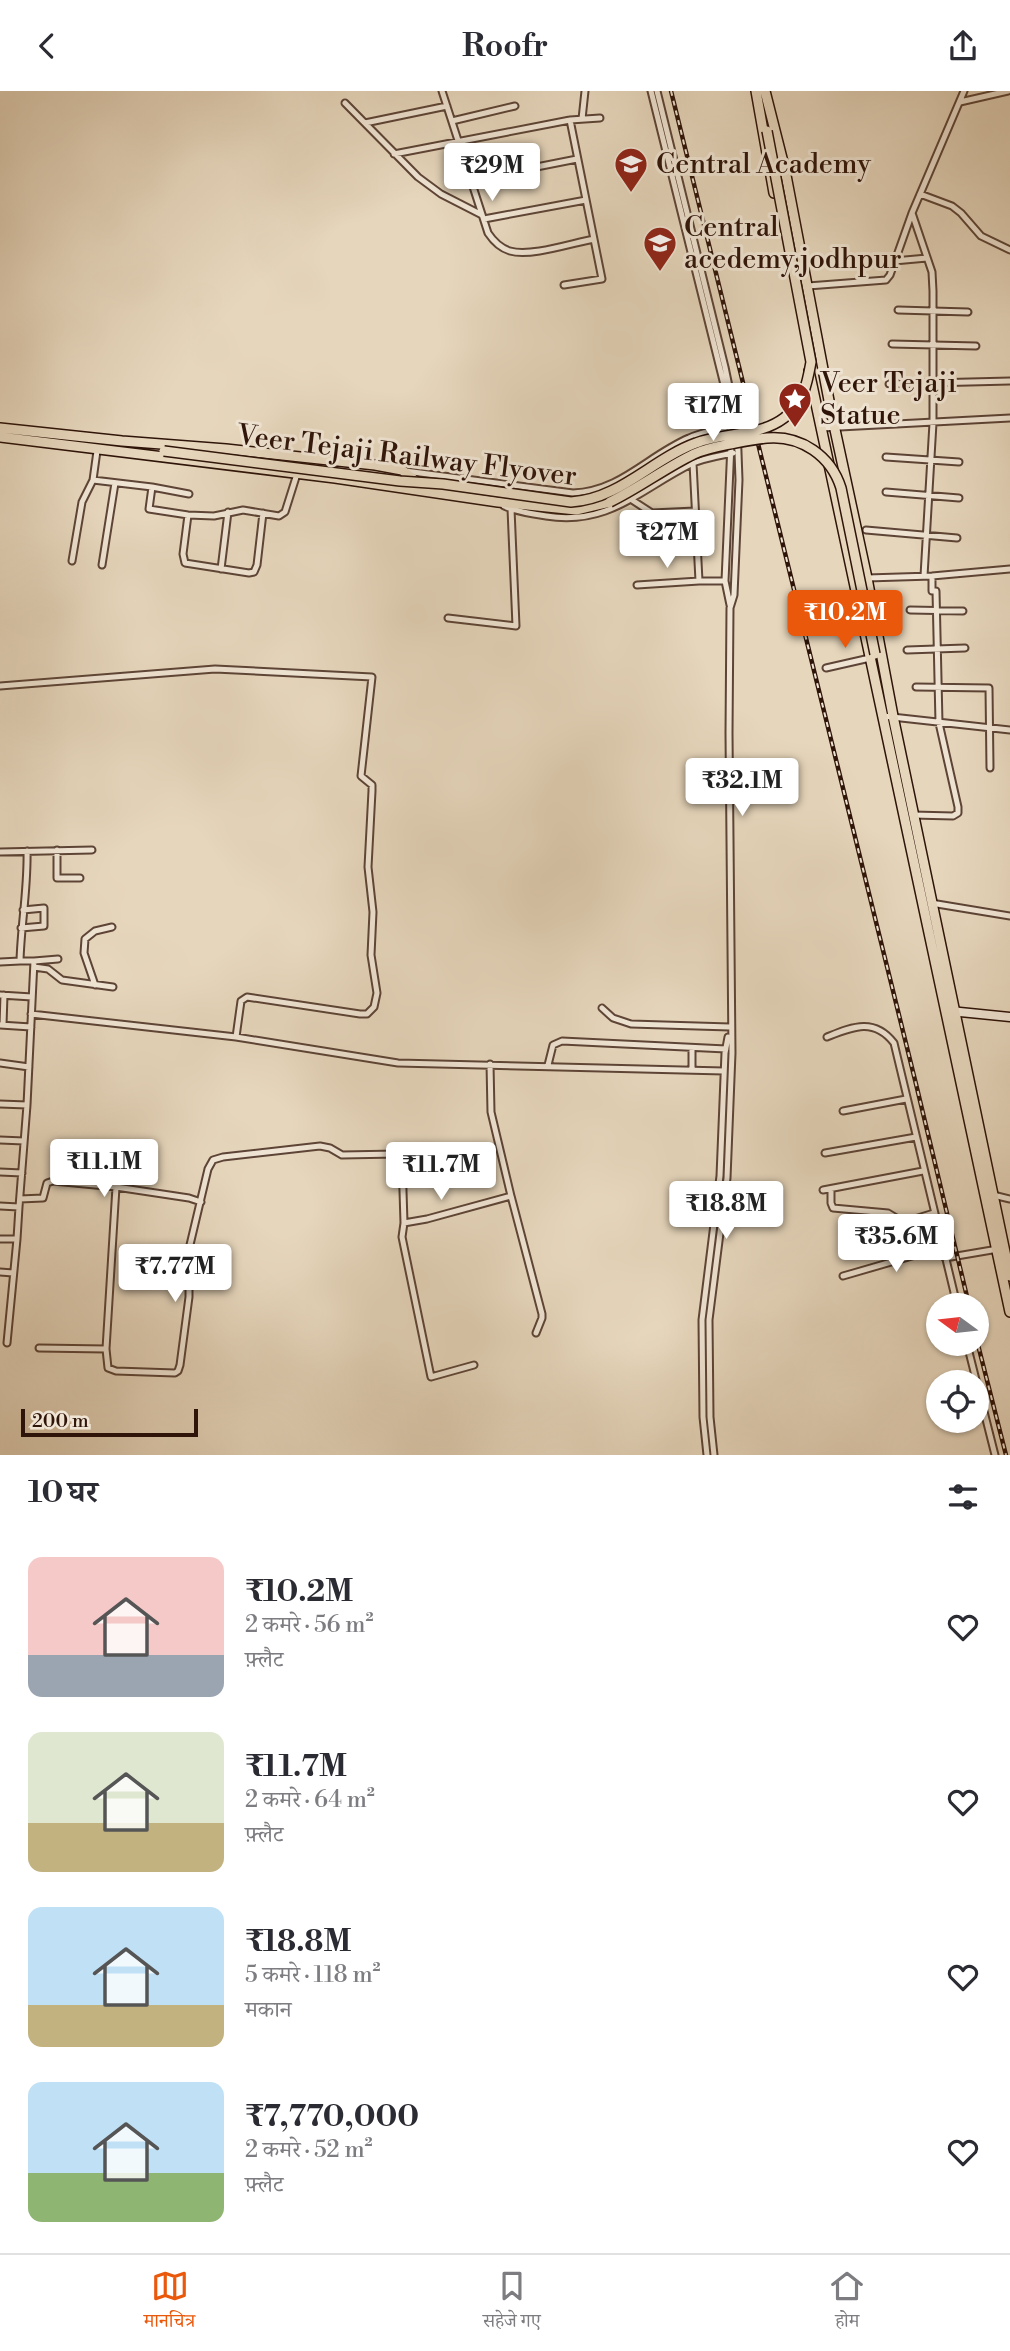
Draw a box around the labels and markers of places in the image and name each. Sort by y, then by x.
pin: ₹29M [451,143,533,203]
school or university icon: Central Academy [612,145,650,194]
place label: Central Academy [656,147,871,182]
place label: Central acedemy,jodhpur [684,210,902,277]
school or university icon: Central acedemy,jodhpur [641,224,679,273]
place label: Veer Tejaji Statue [819,366,957,433]
place icon: Veer Tejaji Statue [776,380,814,429]
pin: ₹17M [672,383,754,443]
pin: ₹27M [626,511,708,570]
pin: ₹10.2M [788,591,902,650]
pin: ₹32.1M [685,759,799,818]
pin: ₹11.1M [47,1139,161,1199]
pin: ₹11.7M [384,1143,498,1202]
pin: ₹18.8M [669,1181,783,1241]
pin: ₹35.6M [839,1215,953,1274]
pin: ₹7.77M [118,1245,232,1304]

